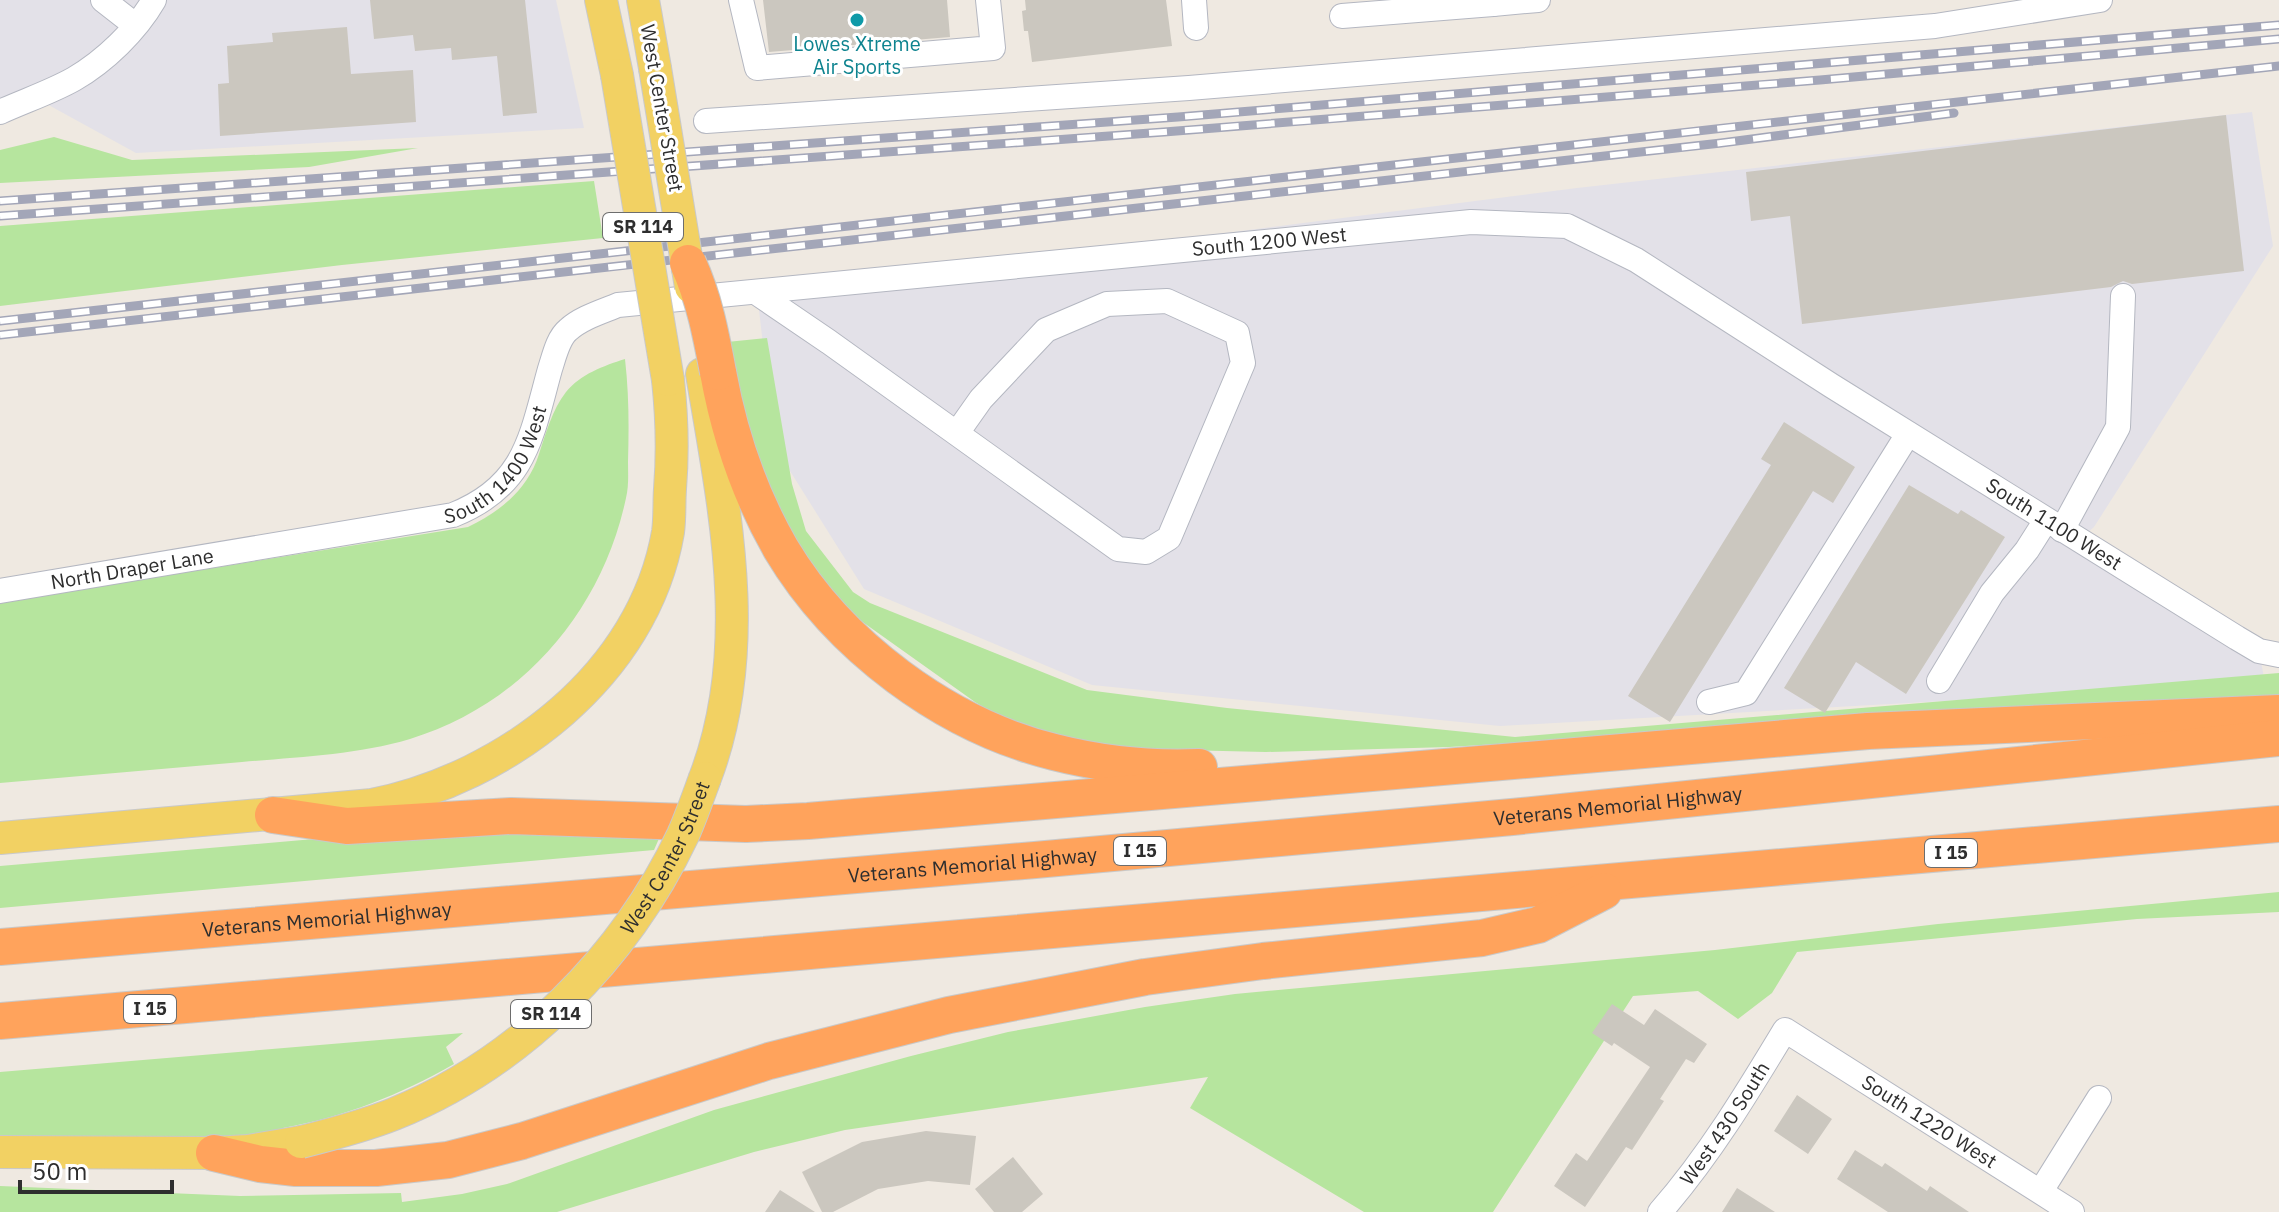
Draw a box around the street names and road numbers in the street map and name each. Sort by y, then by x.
street label: West Center Street [634,22,690,194]
road number: SR 114 [603,213,683,241]
street label: South 1200 West [1191,220,1348,262]
street label: South 1400 West [442,402,553,529]
street label: South 1100 West [1981,471,2127,576]
street label: North Draper Lane [48,541,216,595]
street label: West Center Street [614,777,716,939]
street label: Veterans Memorial Highway [1492,779,1744,832]
road number: I 15 [1114,837,1166,865]
road number: I 15 [1925,839,1977,867]
street label: Veterans Memorial Highway [847,840,1098,889]
street label: Veterans Memorial Highway [201,895,453,943]
road number: I 15 [124,995,176,1023]
road number: SR 114 [511,1000,591,1028]
street label: West 430 South [1673,1056,1776,1190]
street label: South 1220 West [1857,1068,2002,1174]

